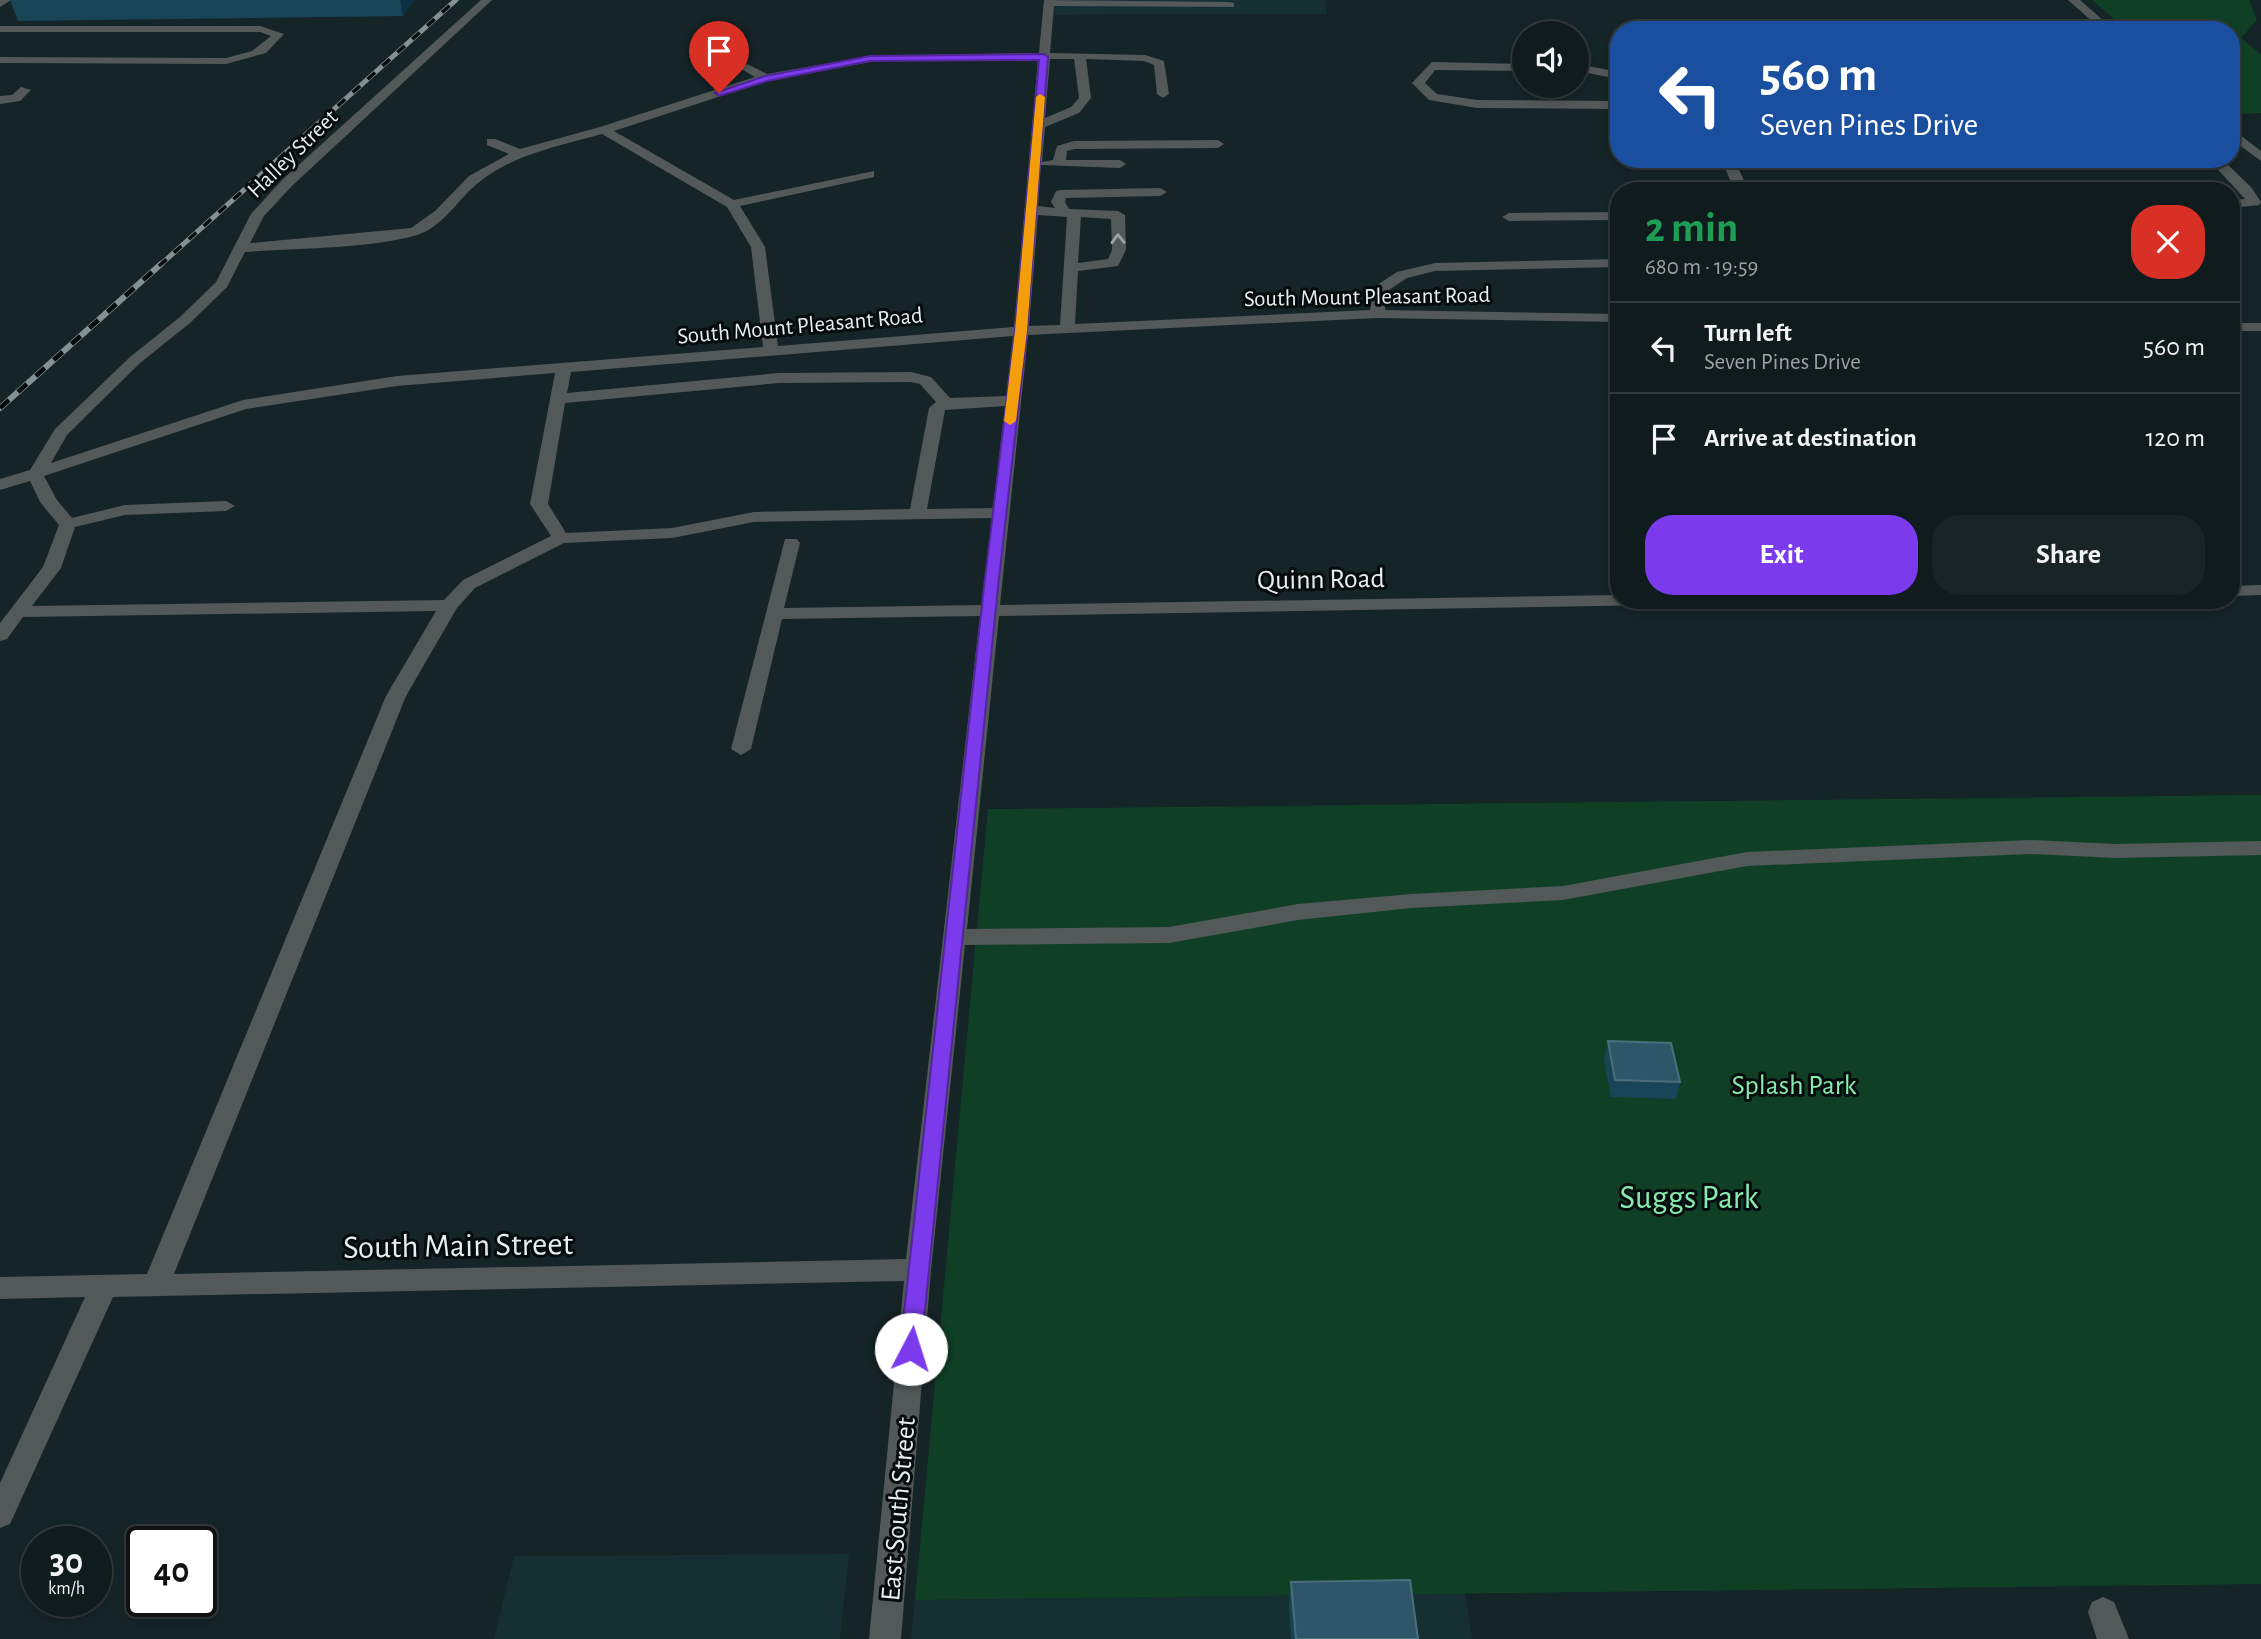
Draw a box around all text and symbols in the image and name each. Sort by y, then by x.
pin [689,21,749,93]
map controls [1512,21,1589,98]
button: sound [1512,21,1589,98]
icon: arrive [700,32,738,70]
icon: left [1645,49,1736,140]
text: 560 m [1760,51,1877,100]
street label: Halley Street [243,105,343,203]
text: Seven Pines Drive [1760,109,1978,141]
button: close [2131,205,2205,279]
text: 2 min [1645,207,1738,249]
one-way arrow [1110,233,1126,244]
text: 680 m · 19:59 [1645,256,1758,279]
street label: South Mount Pleasant Road [1244,284,1491,311]
street label: South Mount Pleasant Road [676,304,924,349]
text: Turn left [1704,320,1792,346]
icon: left [1645,329,1683,367]
text: 560 m [2143,334,2205,360]
text: Seven Pines Drive [1704,351,1861,374]
icon: arrive [1645,420,1683,458]
text: Arrive at destination [1704,425,1917,451]
text: 120 m [2145,425,2205,451]
button: Exit [1645,515,1918,595]
button: Share [1932,515,2205,595]
street label: Quinn Road [1257,565,1385,595]
park label: Splash Park [1731,1072,1857,1100]
park label: Suggs Park [1619,1182,1759,1215]
street label: South Main Street [343,1228,574,1265]
position arrow [874,1312,948,1386]
street label: East South Street [877,1416,921,1602]
speed limit sign: 40 [126,1526,217,1617]
text: 30 [50,1545,83,1580]
text: km/h [48,1580,85,1598]

